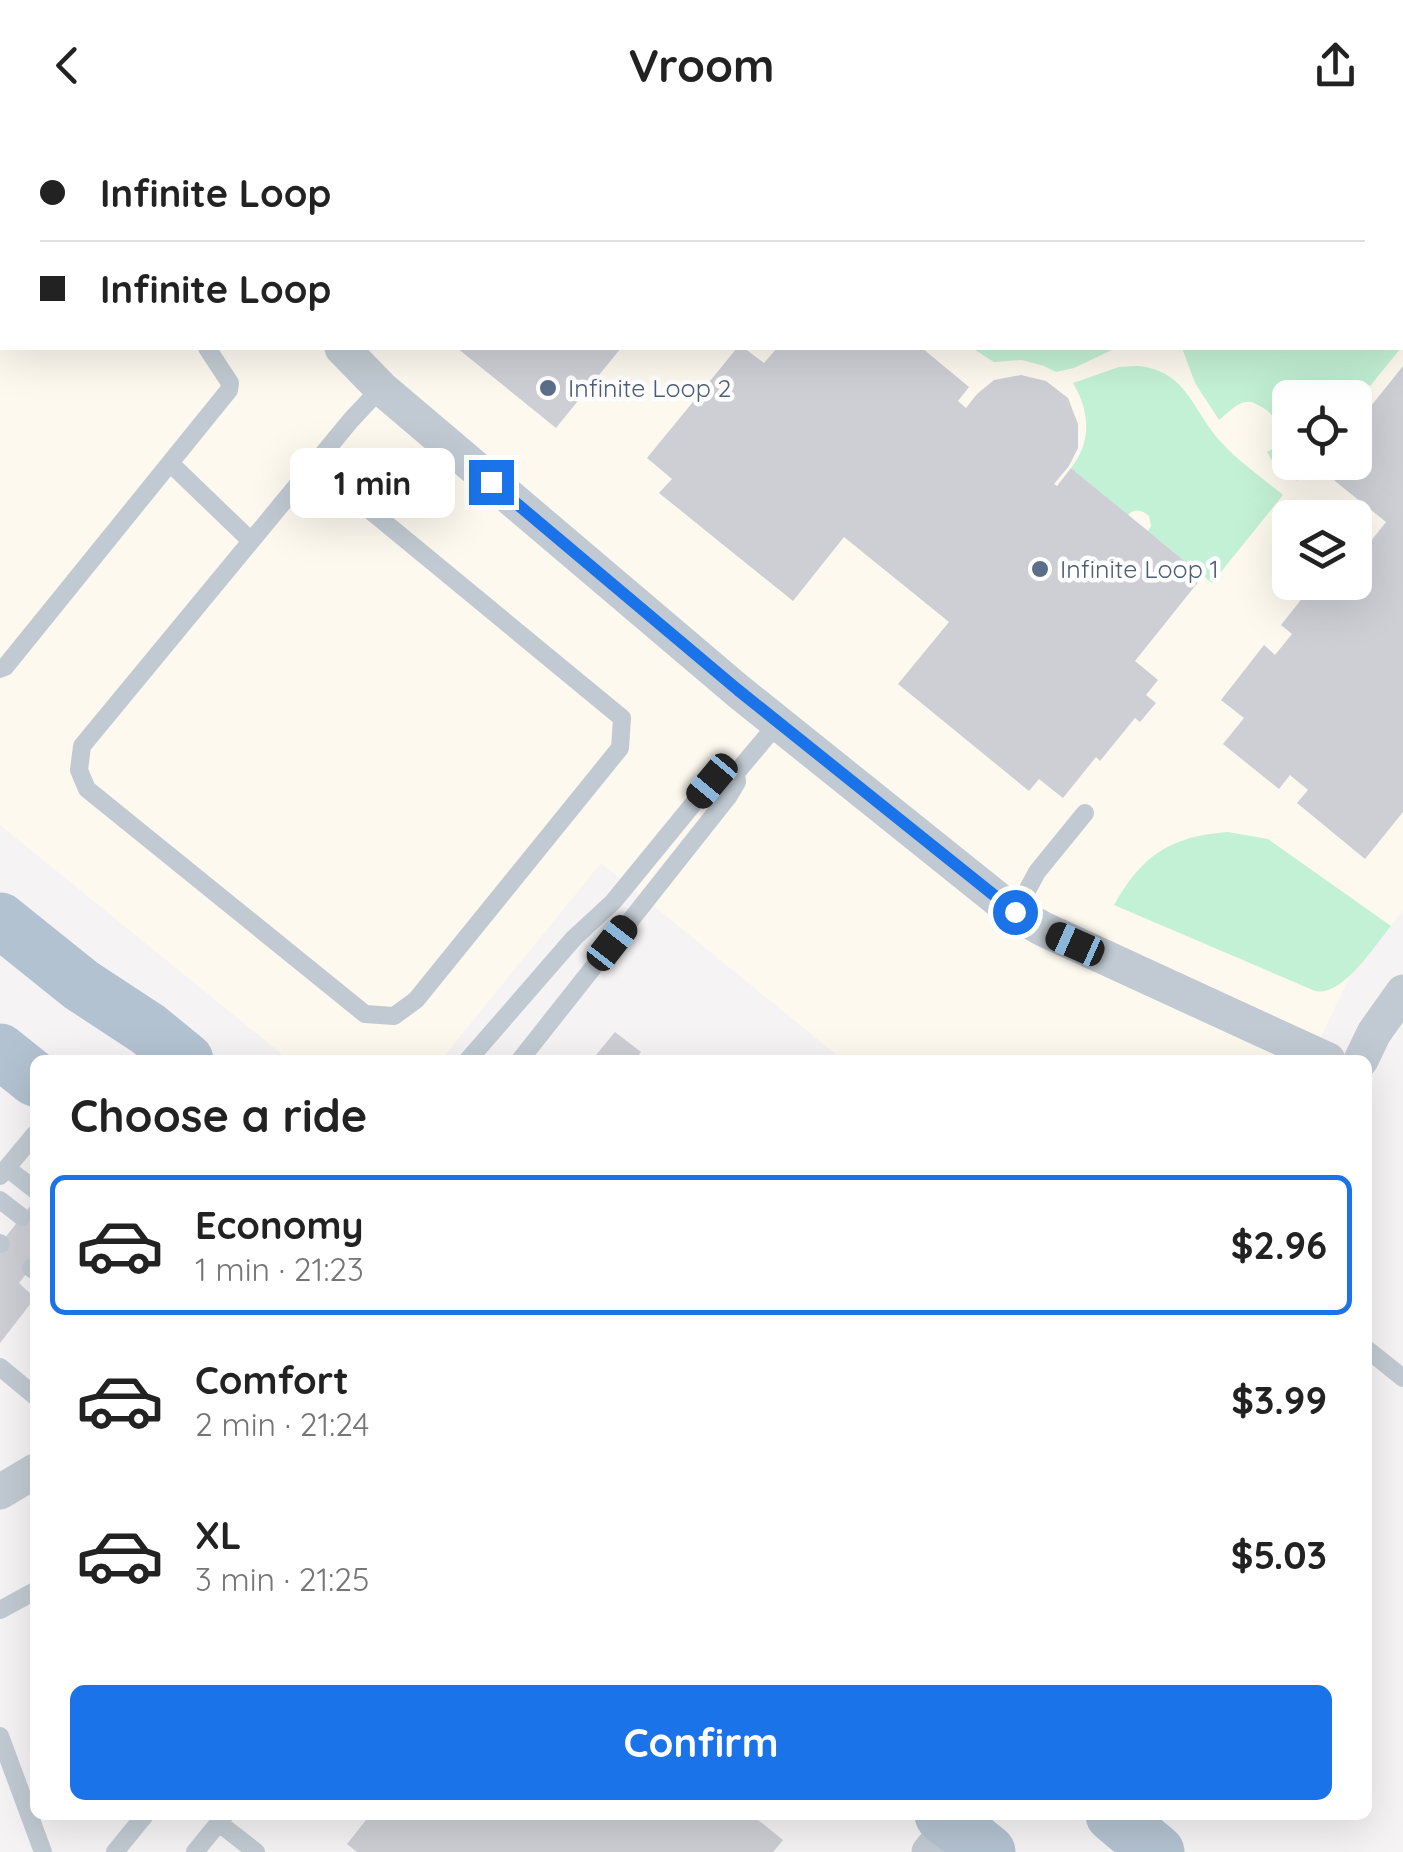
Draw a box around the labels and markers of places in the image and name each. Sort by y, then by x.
place label: Infinite Loop 2 [568,372,731,403]
marker: Infinite Loop 2 [537,377,559,399]
place label: Infinite Loop 1 [1060,553,1219,584]
marker: Infinite Loop 1 [1029,558,1051,580]

